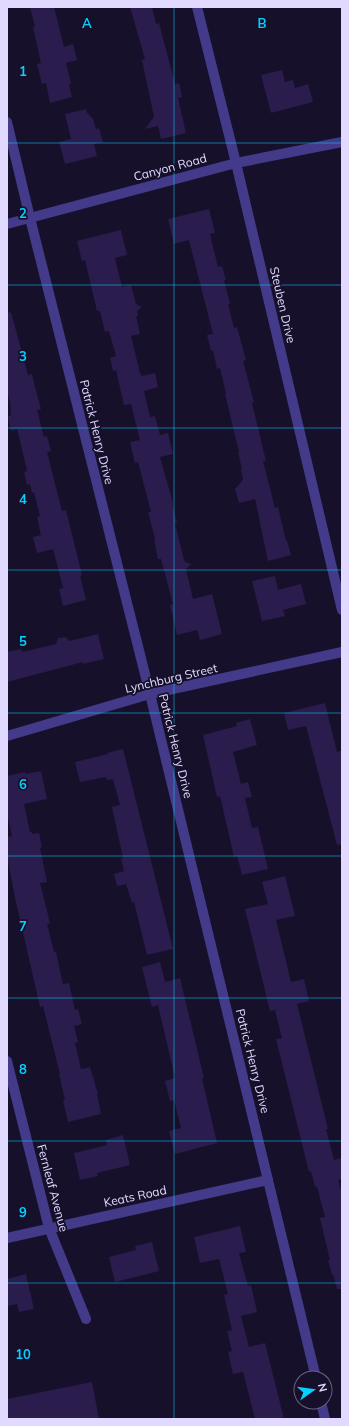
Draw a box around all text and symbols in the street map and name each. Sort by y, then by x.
text: A [82,15,92,31]
text: B [258,15,267,31]
text: 1 [19,63,27,79]
street label: Canyon Road [132,150,208,184]
text: 2 [19,205,27,221]
street label: Steuben Drive [267,265,299,345]
text: 3 [19,348,27,364]
street label: Patrick Henry Drive [77,378,117,486]
text: 4 [19,491,27,507]
text: 5 [19,633,27,649]
street label: Lynchburg Street [123,660,219,696]
street label: Patrick Henry Drive [156,692,196,800]
text: 6 [19,776,27,792]
text: 7 [19,918,27,934]
street label: Patrick Henry Drive [233,1007,273,1115]
text: 8 [19,1061,27,1077]
street label: Fernleaf Avenue [34,1143,72,1233]
street label: Keats Road [102,1182,168,1210]
text: 9 [19,1204,27,1220]
text: 10 [15,1346,31,1362]
north arrow [293,1370,333,1410]
text: N [315,1382,331,1393]

